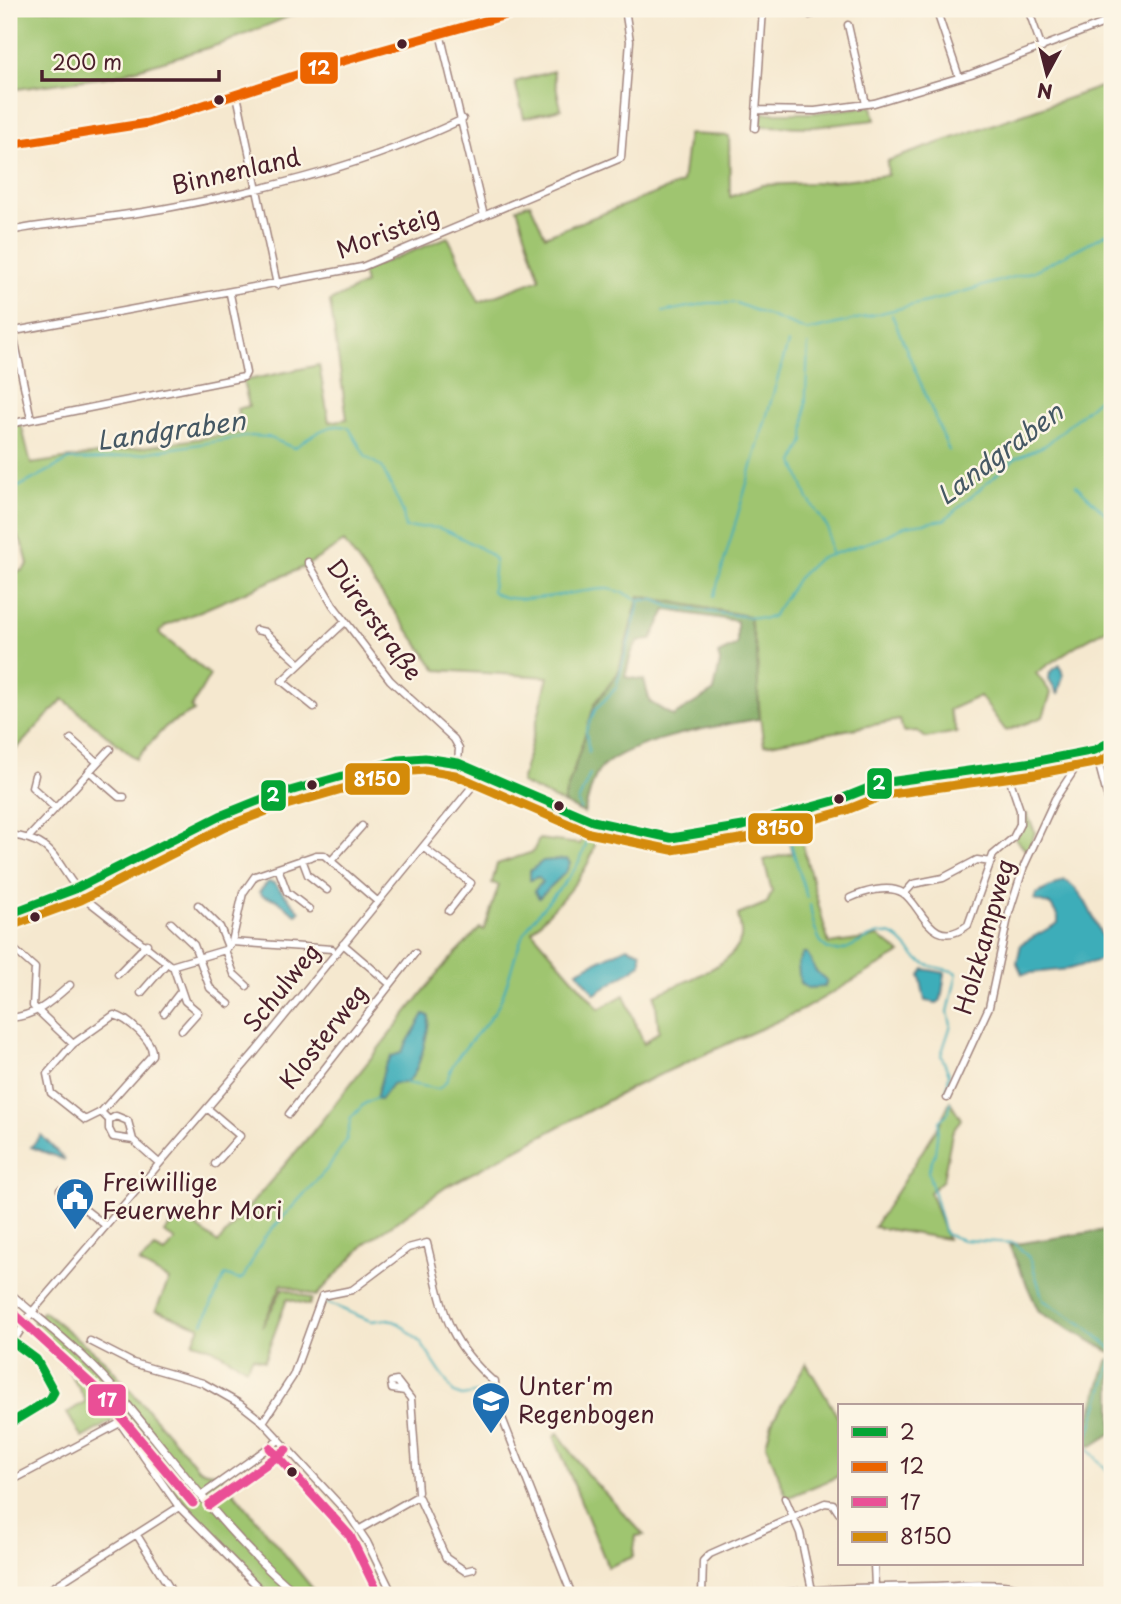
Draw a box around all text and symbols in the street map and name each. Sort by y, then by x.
unlabelled marker [395,37,409,51]
scale bar [42,38,219,82]
north arrow [1012,38,1082,108]
text: 200 m [52,45,122,77]
line badge: 12 [299,51,339,85]
text: 12 [308,53,330,81]
text: N [1036,77,1054,107]
unlabelled marker [212,93,226,107]
street label: Binnenland [168,138,304,202]
street label: Moristeig [331,196,444,266]
water label: Landgraben [928,391,1072,513]
water label: Landgraben [94,400,249,459]
street label: Dürerstraße [319,550,432,687]
line badge: 8150 [344,762,411,796]
text: 8150 [354,764,400,792]
line badge: 2 [866,767,893,800]
text: 2 [872,768,886,796]
unlabelled marker [305,778,319,792]
line badge: 2 [260,779,287,812]
text: 2 [266,780,280,808]
unlabelled marker [832,792,846,806]
unlabelled marker [552,799,566,813]
line badge: 8150 [747,812,814,845]
text: 8150 [757,813,803,841]
street label: Holzkampweg [944,854,1022,1018]
unlabelled marker [28,910,42,924]
street label: Schulweg [233,934,328,1039]
street label: Klosterweg [270,975,375,1096]
place label: Freiwillige Feuerwehr Mori [102,1163,283,1227]
public building icon: Freiwillige Feuerwehr Mori [54,1176,96,1231]
place label: Unter'm Regenbogen [518,1367,655,1431]
school or university icon: Unter'm Regenbogen [470,1380,512,1435]
line badge: 17 [87,1383,127,1417]
text: 17 [97,1385,117,1413]
legend [838,1404,1082,1566]
text: 2 [900,1415,915,1447]
text: 12 [900,1449,924,1481]
unlabelled marker [285,1465,299,1479]
text: 17 [900,1485,921,1517]
text: 8150 [900,1519,952,1551]

